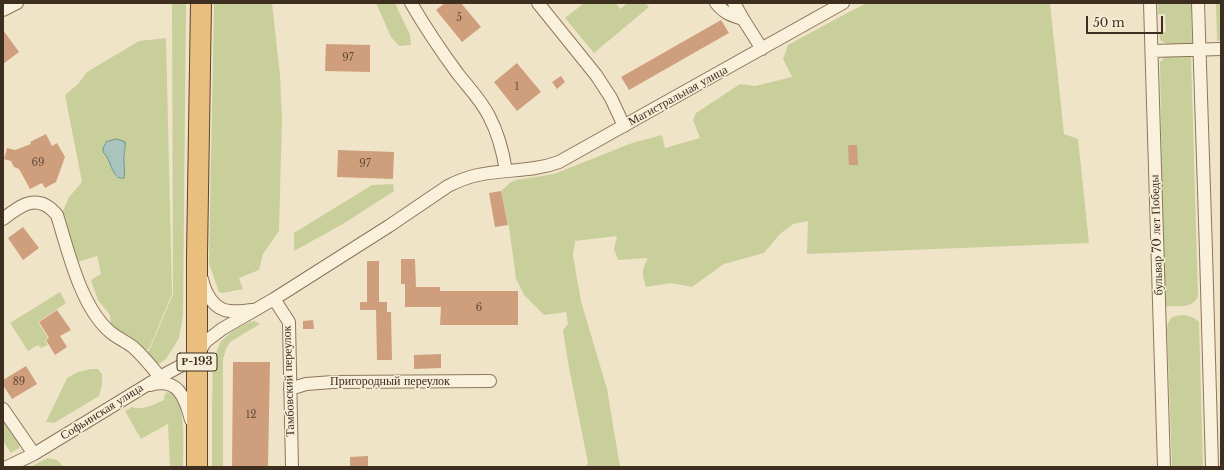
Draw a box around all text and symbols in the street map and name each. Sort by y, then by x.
scale bar [1088,8,1165,34]
house number: 5 [456,12,462,24]
text: 50 m [1093,15,1125,30]
house number: 97 [342,52,354,64]
street label: Магистральная улица [626,63,730,129]
house number: 1 [515,81,519,93]
house number: 69 [32,157,44,169]
house number: 97 [359,158,371,170]
street label: бульвар 70 лет Победы [1148,174,1166,296]
house number: 6 [476,302,482,314]
street label: Тамбовский переулок [280,325,298,437]
road number: Р-193 [177,353,217,371]
street label: Пригородный переулок [330,375,450,389]
house number: 89 [13,376,25,388]
street label: Софьинская улица [58,381,146,443]
house number: 12 [246,409,256,421]

